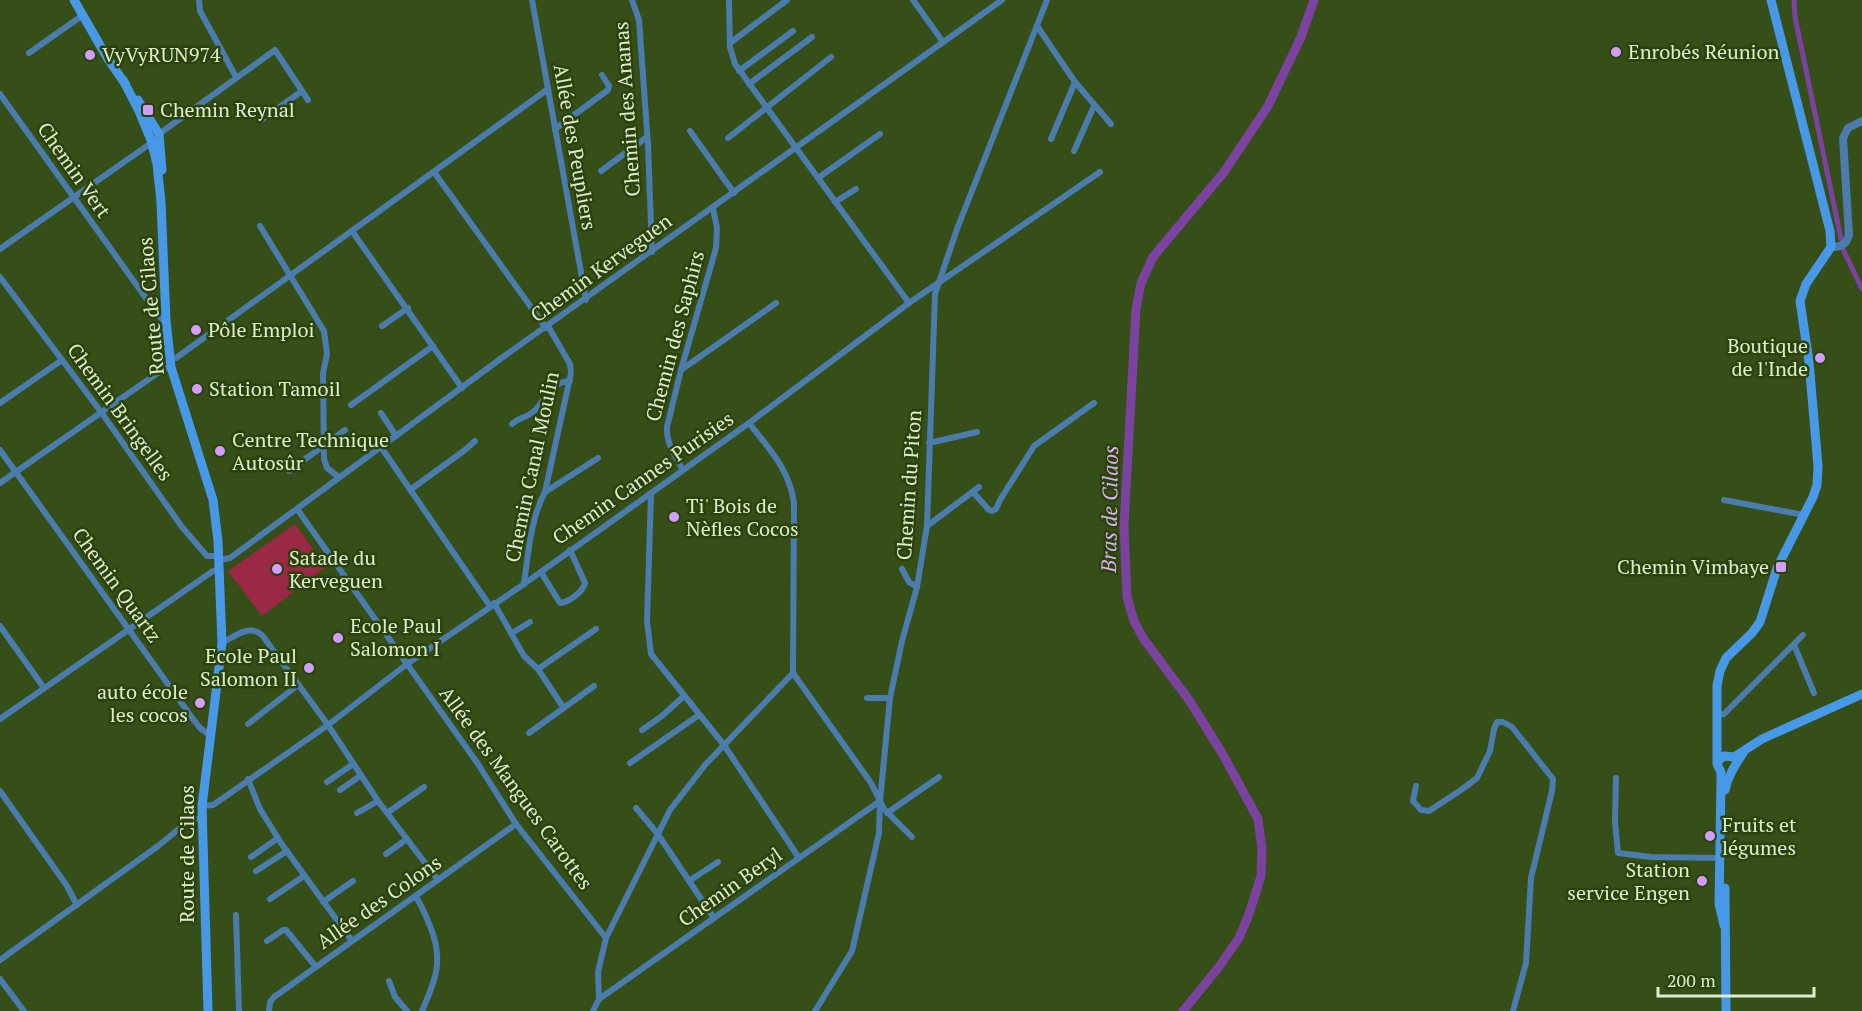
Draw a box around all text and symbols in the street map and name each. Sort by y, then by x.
street label: Chemin des Ananas [607,21,646,197]
place label: Enrobés Réunion [1628,38,1780,65]
place label: VyVyRUN974 [102,41,221,68]
marker: Enrobés Réunion [1609,45,1623,59]
marker: VyVyRUN974 [83,48,97,62]
street label: Allée des Peupliers [548,62,603,232]
place label: Chemin Reynal [160,96,295,123]
marker: Chemin Reynal [141,103,155,117]
street label: Chemin Vert [31,116,118,223]
street label: Chemin Kerveguen [525,207,677,328]
street label: Route de Cilaos [131,236,170,376]
street label: Chemin des Saphirs [639,248,710,424]
place label: Pôle Emploi [208,316,315,343]
marker: Pôle Emploi [189,323,203,337]
place label: Boutique de l'Inde [1727,332,1808,382]
street label: Chemin Bringelles [61,337,180,486]
marker: Boutique de l'Inde [1813,351,1827,365]
street label: Chemin Canal Moulin [498,369,565,565]
place label: Station Tamoil [209,375,341,402]
marker: Station Tamoil [190,382,204,396]
street label: Chemin Cannes Purisies [547,405,739,550]
street label: Chemin du Piton [890,409,927,561]
place label: Centre Technique Autosûr [232,426,389,476]
marker: Centre Technique Autosûr [213,444,227,458]
water label: Bras de Cilaos [1094,445,1124,574]
place label: Ti' Bois de Nèfles Cocos [686,492,799,542]
marker: Ti' Bois de Nèfles Cocos [667,510,681,524]
street label: Chemin Quartz [67,522,168,648]
place label: Satade du Kerveguen [289,544,383,594]
place label: Chemin Vimbaye [1617,553,1769,580]
marker: Chemin Vimbaye [1774,560,1788,574]
marker: Satade du Kerveguen [270,562,284,576]
place label: Ecole Paul Salomon I [350,612,442,662]
marker: Ecole Paul Salomon I [331,631,345,645]
place label: Ecole Paul Salomon II [200,642,297,692]
marker: Ecole Paul Salomon II [302,661,316,675]
place label: auto école les cocos [97,678,188,728]
street label: Allée des Mangues Carottes [433,681,599,895]
marker: auto école les cocos [193,696,207,710]
street label: Route de Cilaos [173,785,200,923]
place label: Fruits et légumes [1722,811,1797,861]
marker: Fruits et légumes [1703,829,1717,843]
street label: Chemin Beryl [672,841,787,932]
street label: Allée des Colons [311,849,446,955]
place label: Station service Engen [1567,856,1690,906]
marker: Station service Engen [1695,874,1709,888]
scale bar [1658,960,1814,998]
text: 200 m [1667,968,1716,992]

